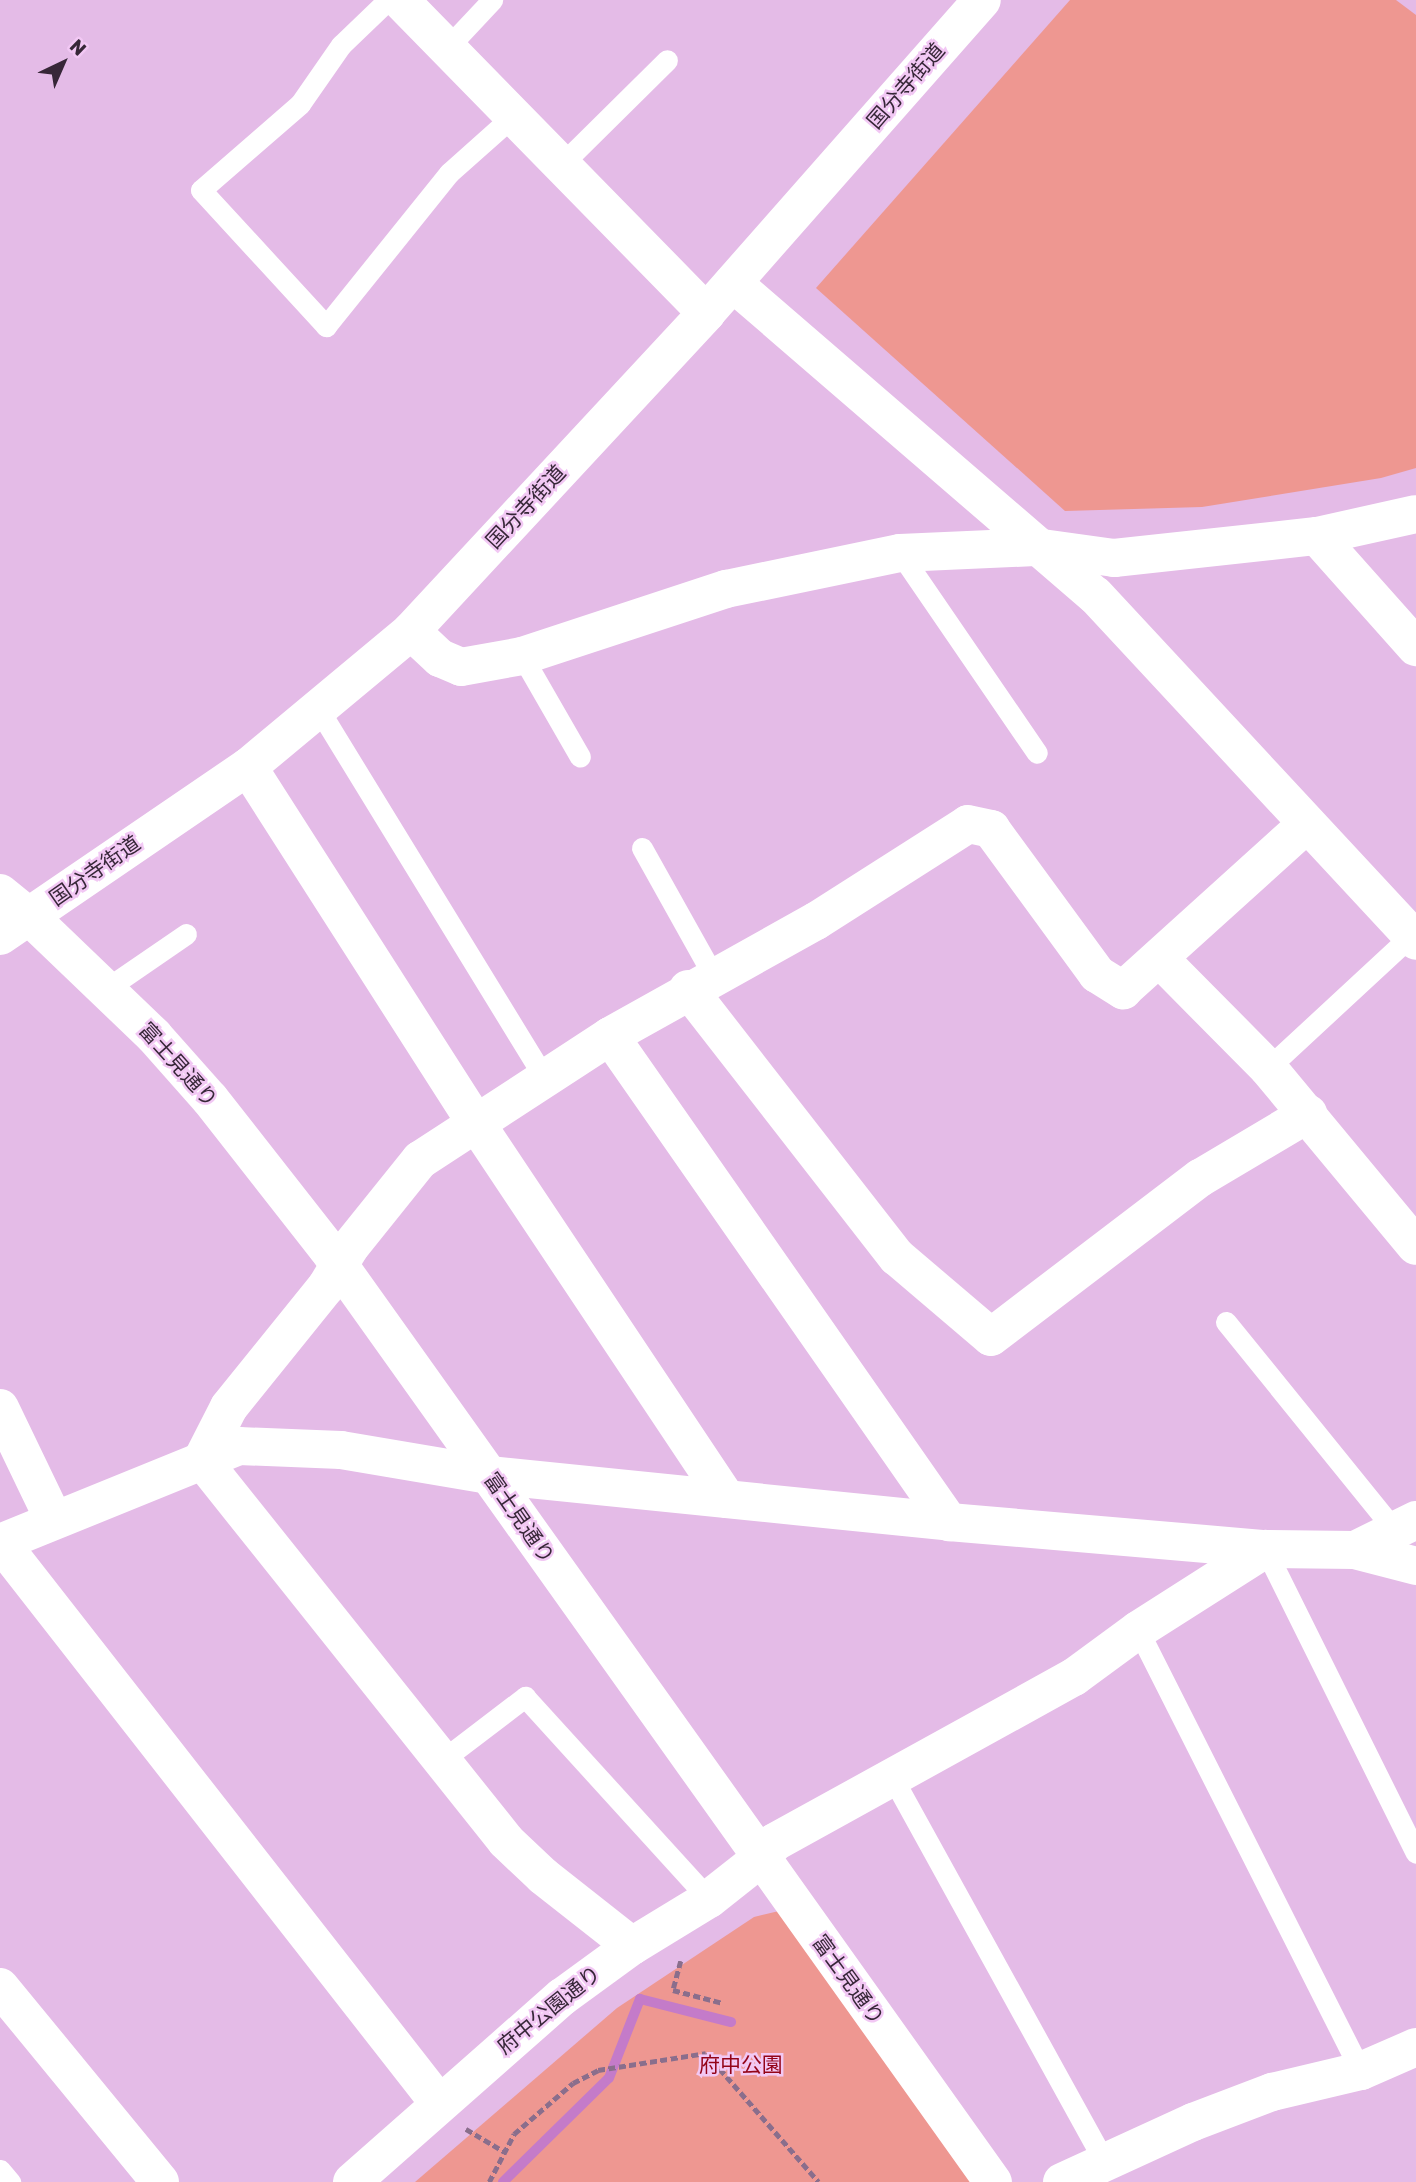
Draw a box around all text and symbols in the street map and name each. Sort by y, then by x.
north arrow [28,28,98,98]
text: N [65,35,91,61]
street label: 国分寺街道 [862,38,950,134]
street label: 国分寺街道 [481,460,571,554]
street label: 国分寺街道 [45,831,145,911]
street label: 富士見通り [134,1018,222,1112]
street label: 富士見通り [479,1468,559,1568]
street label: 富士見通り [807,1930,889,2030]
street label: 府中公園通り [492,1961,606,2059]
park label: 府中公園 [699,2052,783,2078]

